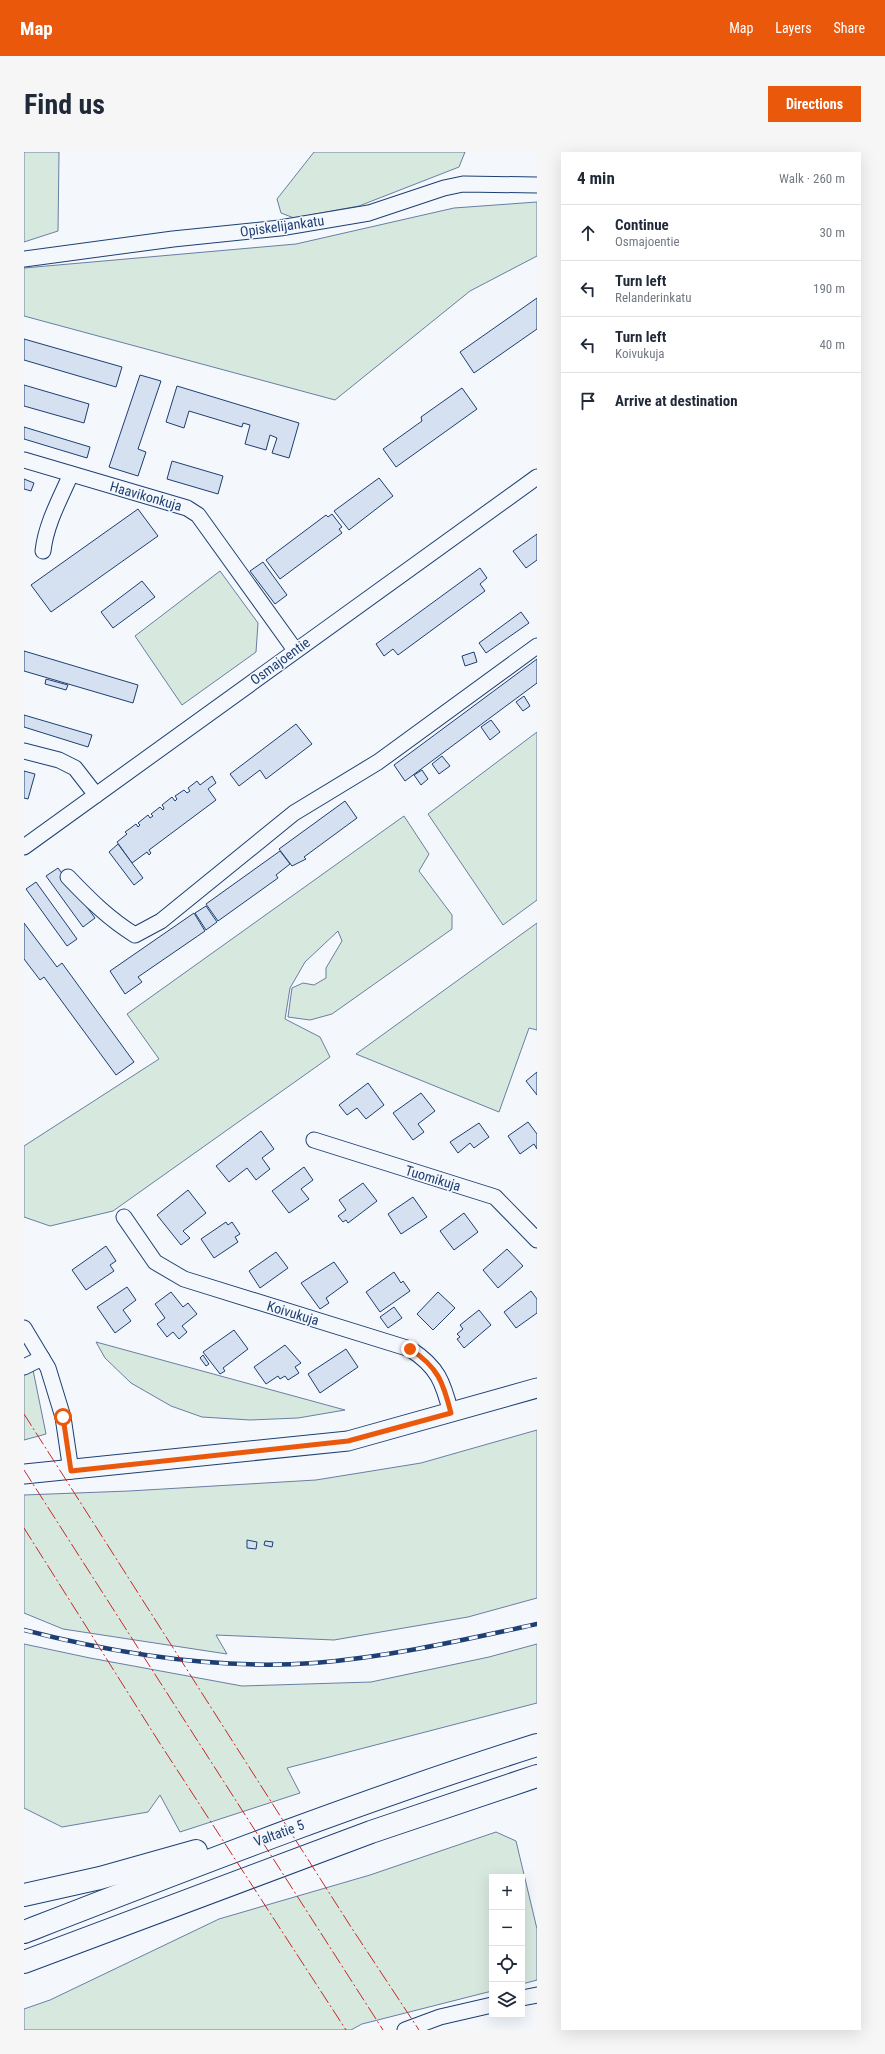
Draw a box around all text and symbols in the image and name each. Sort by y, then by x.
text: Map [20,17,53,40]
text: Map [729,20,753,36]
text: Layers [775,20,812,36]
text: Share [834,20,865,36]
button: Directions [768,86,861,122]
text: Find us [24,88,105,121]
text: 4 min [577,168,615,188]
text: Walk · 260 m [779,171,845,186]
street label: Opiskelijankatu [239,212,325,240]
text: Continue [615,216,669,234]
icon: ahead [577,222,599,244]
text: 30 m [819,225,845,240]
text: Osmajoentie [615,234,680,249]
text: Turn left [615,272,666,290]
icon: left [577,278,599,300]
text: 190 m [813,281,845,296]
text: Relanderinkatu [615,290,692,305]
text: Turn left [615,328,666,346]
icon: left [577,334,599,356]
text: 40 m [819,337,845,352]
text: Koivukuja [615,346,665,361]
icon: arrive [577,390,599,412]
text: Arrive at destination [615,392,738,410]
street label: Haavikonkuja [108,478,184,514]
street label: Osmajoentie [247,634,313,688]
street label: Tuomikuja [403,1162,463,1194]
street label: Koivukuja [265,1298,321,1328]
route end [401,1340,419,1358]
route start [54,1408,72,1426]
street label: Valtatie 5 [252,1817,306,1849]
map controls [489,1874,525,2018]
button: + [489,1874,525,1910]
button: − [489,1910,525,1946]
button: locate [489,1946,525,1982]
button: layers [489,1982,525,2018]

